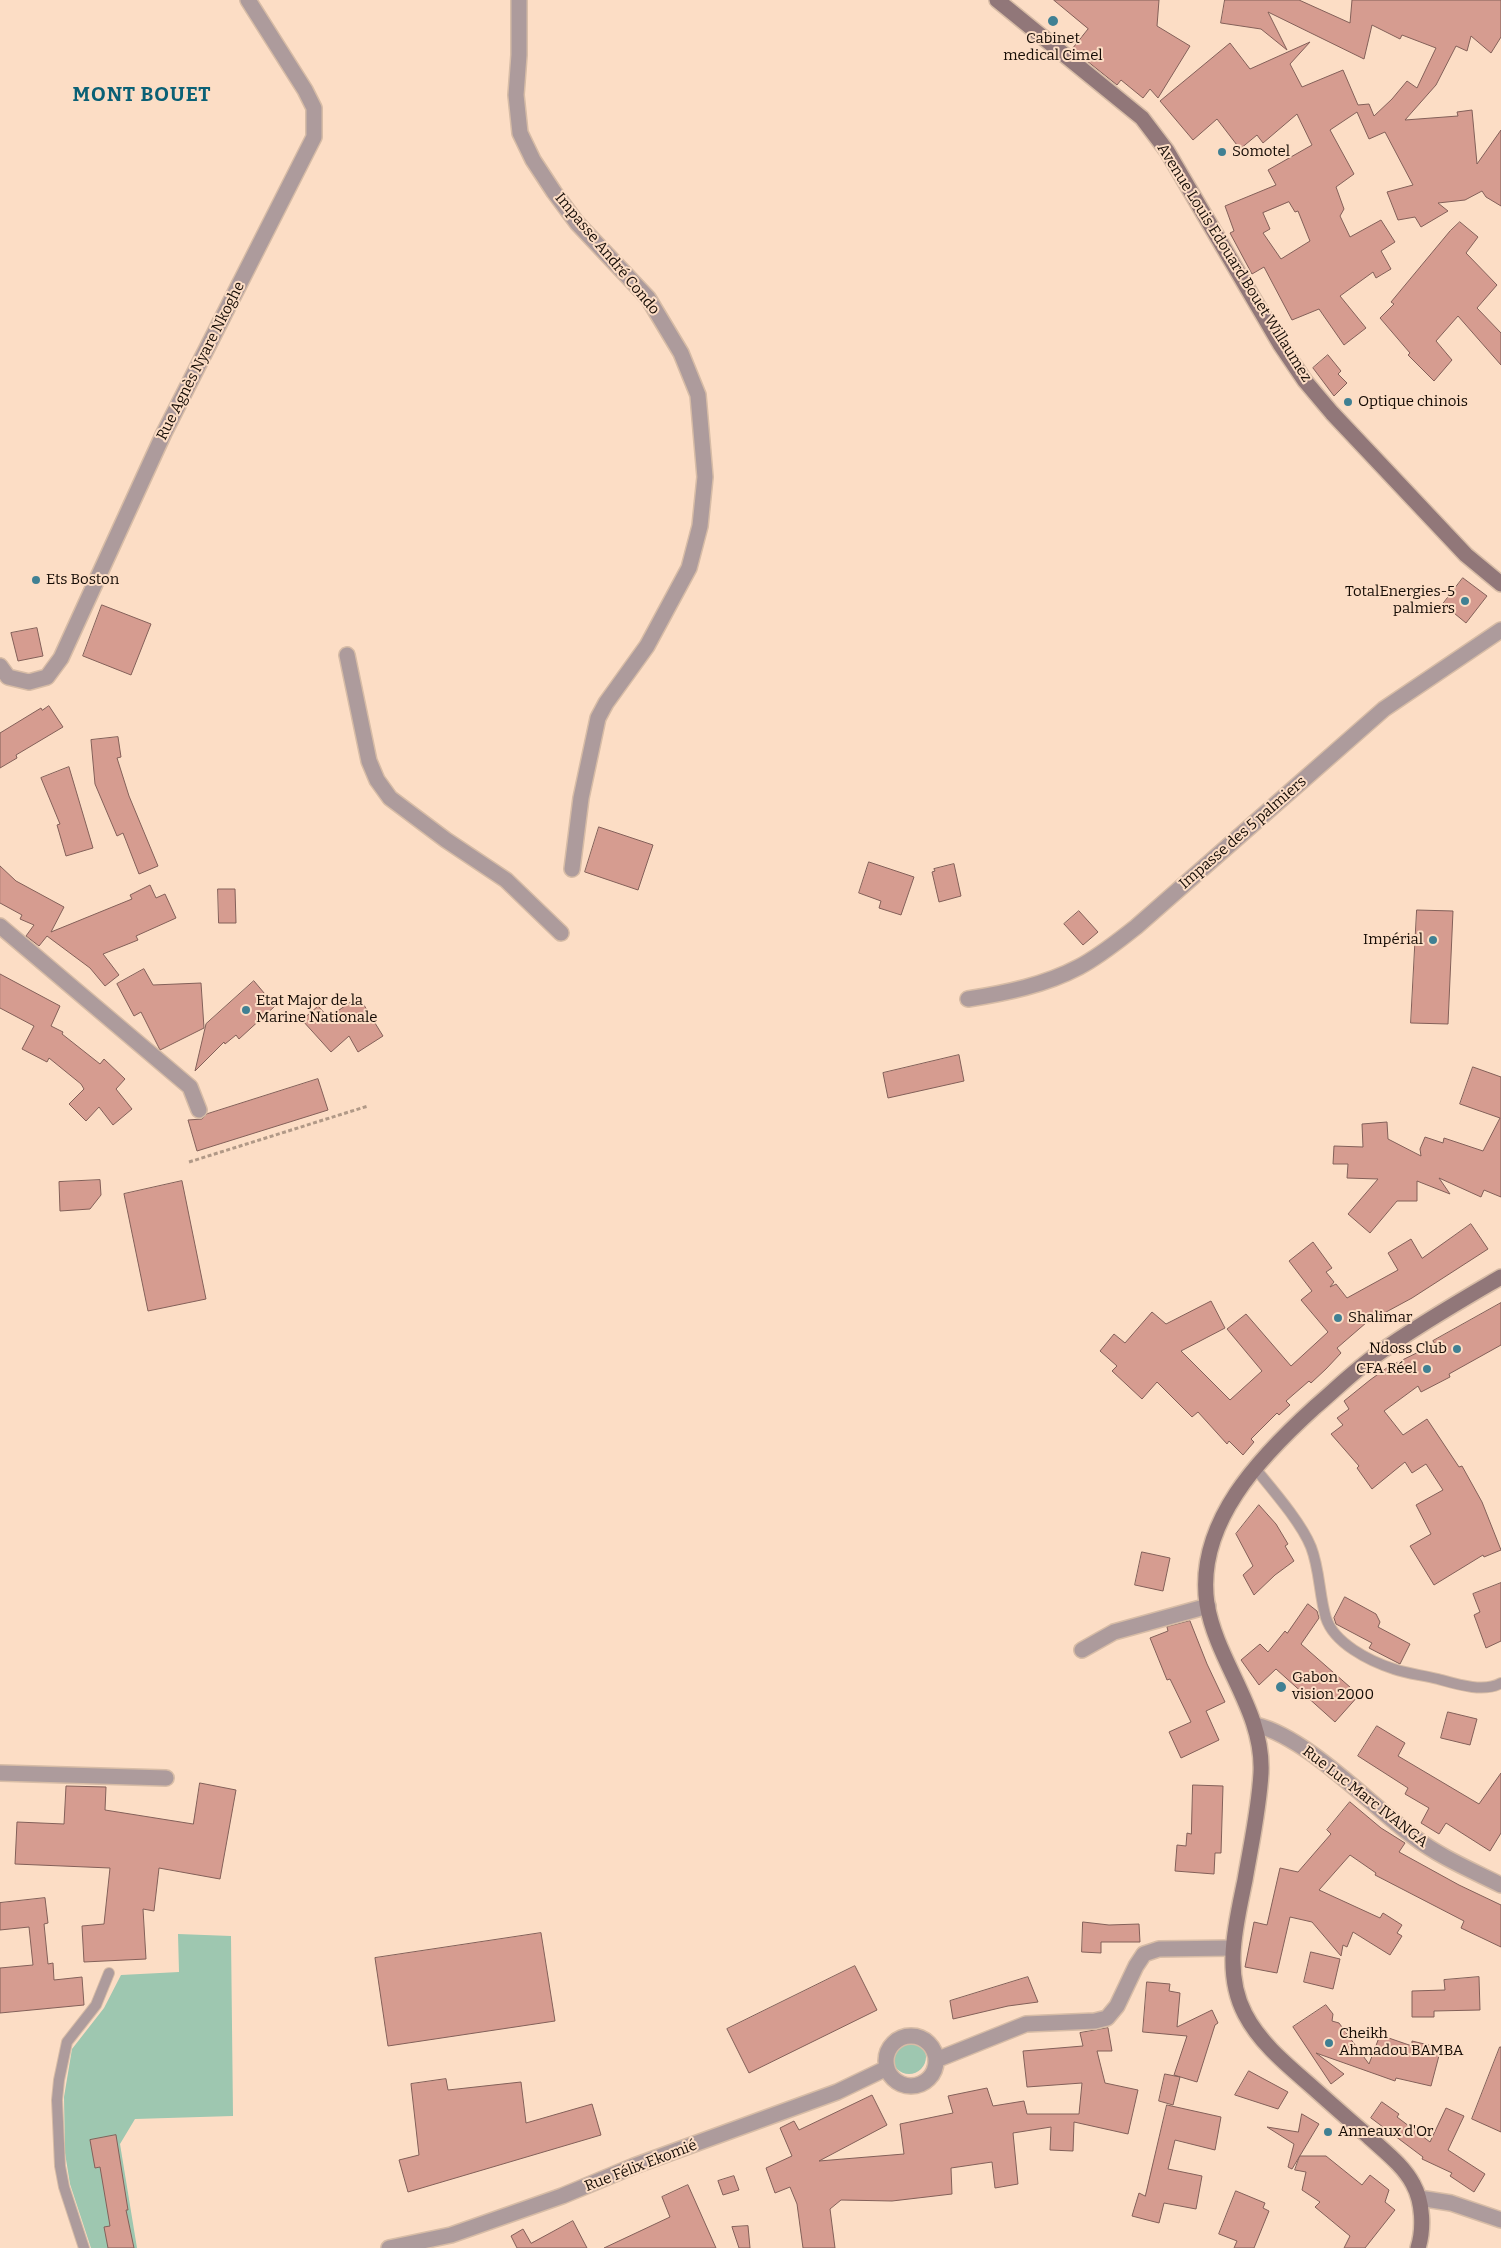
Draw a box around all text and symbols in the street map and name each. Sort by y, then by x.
marker: Cabinet medical Cimel [1046,14,1060,28]
place label: Cabinet medical Cimel [1003,30,1103,65]
district label: MONT BOUET [71,83,213,107]
street label: Avenue Louis Edouard Bouet Willaumez [1153,141,1315,385]
place label: Somotel [1232,143,1290,161]
marker: Somotel [1216,146,1228,158]
street label: Impasse André Condo [551,189,663,319]
street label: Rue Agnès Nyare Nkoghe [153,279,249,443]
place label: Optique chinois [1358,393,1468,411]
marker: Optique chinois [1342,396,1354,408]
place label: Ets Boston [46,571,119,589]
marker: Ets Boston [30,574,42,586]
place label: TotalEnergies-5 palmiers [1345,583,1455,618]
marker: TotalEnergies-5 palmiers [1459,595,1471,607]
street label: Impasse des 5 palmiers [1176,773,1310,893]
place label: Impérial [1363,931,1423,949]
marker: Impérial [1427,934,1439,946]
place label: Etat Major de la Marine Nationale [256,992,378,1027]
marker: Etat Major de la Marine Nationale [240,1004,252,1016]
place label: Shalimar [1348,1309,1412,1327]
marker: Shalimar [1332,1312,1344,1324]
place label: Ndoss Club [1369,1340,1447,1358]
marker: Ndoss Club [1451,1343,1463,1355]
place label: CFA Réel [1356,1360,1417,1378]
marker: CFA Réel [1421,1363,1433,1375]
place label: Gabon vision 2000 [1292,1669,1374,1704]
marker: Gabon vision 2000 [1274,1680,1288,1694]
street label: Rue Luc Marc IVANGA [1299,1742,1431,1852]
place label: Cheikh Ahmadou BAMBA [1339,2025,1463,2060]
marker: Cheikh Ahmadou BAMBA [1323,2037,1335,2049]
place label: Anneaux d'Or [1338,2123,1433,2141]
marker: Anneaux d'Or [1322,2126,1334,2138]
street label: Rue Félix Ekomié [582,2136,700,2196]

